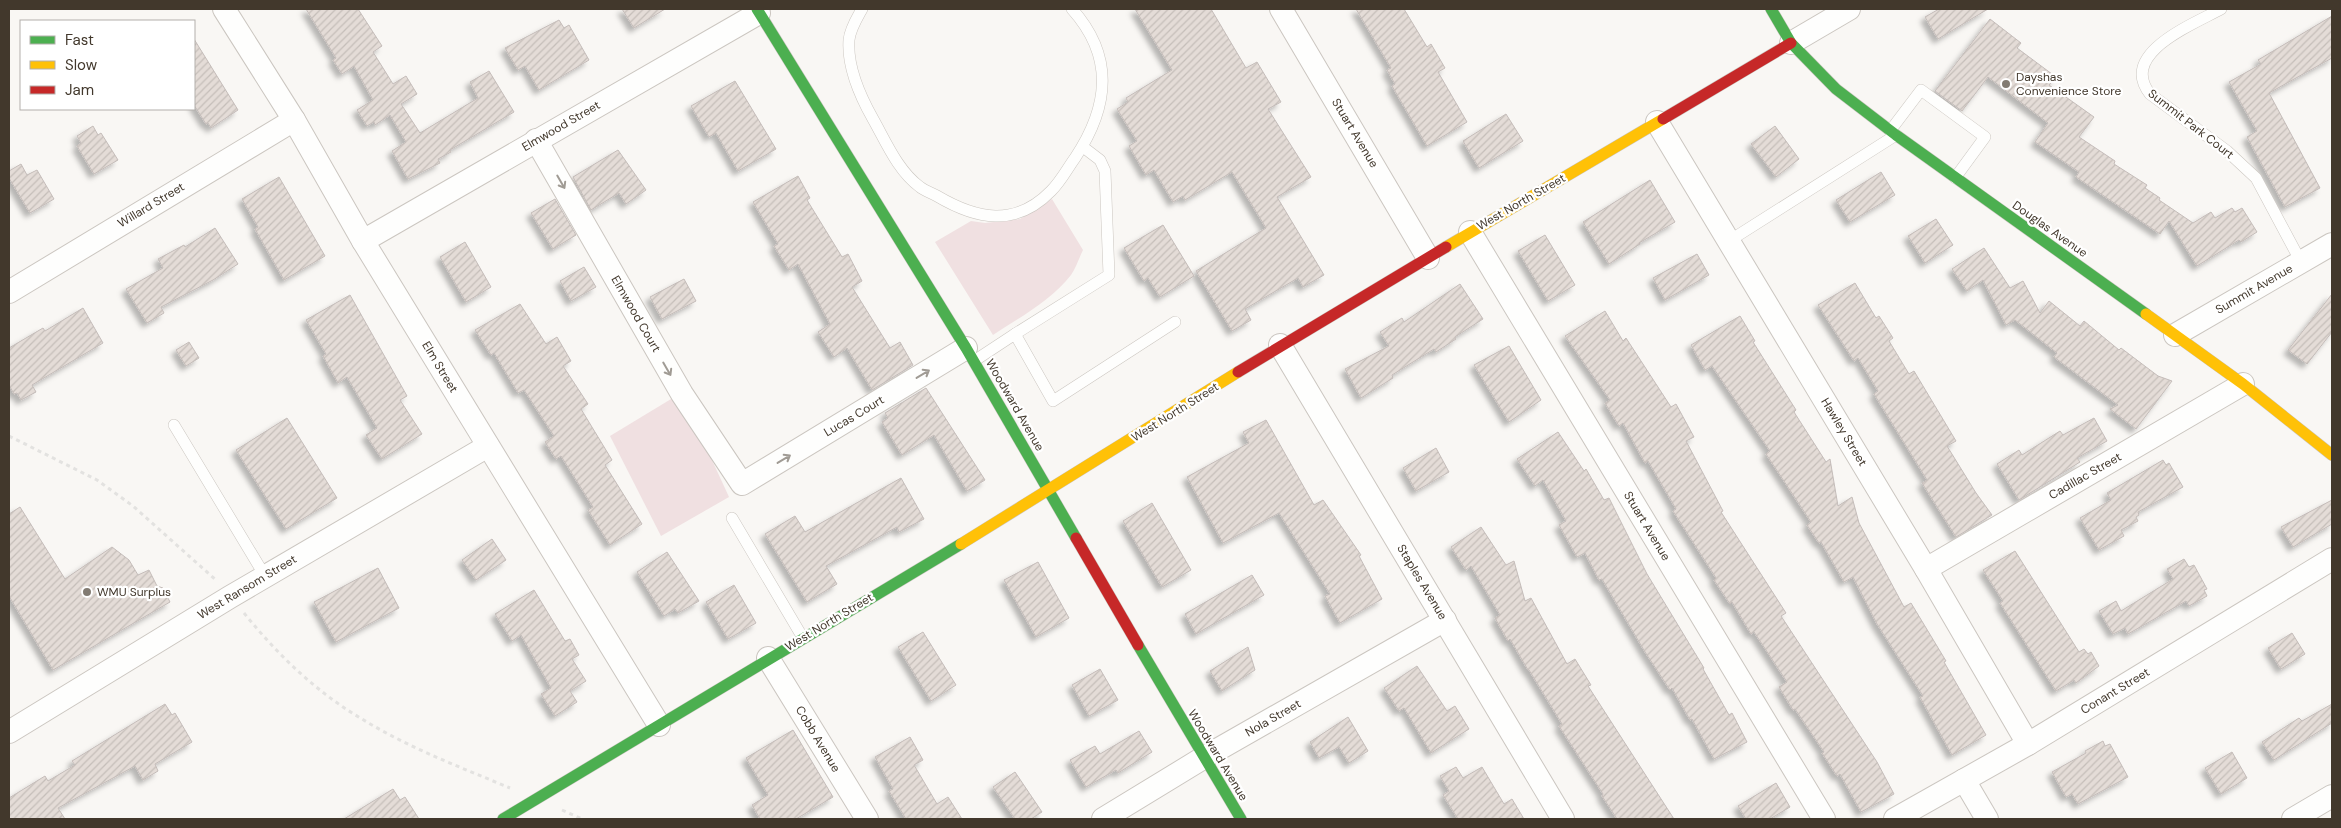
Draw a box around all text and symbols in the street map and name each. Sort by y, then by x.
legend [20,20,195,110]
text: Fast [65,30,94,50]
text: Slow [65,55,98,75]
place label: Dayshas Convenience Store [2016,69,2121,99]
marker: Dayshas Convenience Store [2000,78,2012,90]
text: Jam [65,80,94,100]
street label: Summit Park Court [2145,85,2237,163]
street label: Stuart Avenue [1328,95,1382,171]
street label: Elmwood Street [519,97,603,155]
street label: West North Street [1474,170,1569,234]
one-way arrow [556,174,566,188]
street label: Willard Street [115,179,188,231]
street label: Douglas Avenue [2009,197,2091,261]
street label: Summit Avenue [2212,260,2296,318]
street label: Elmwood Court [608,273,665,355]
street label: Elm Street [418,338,462,396]
street label: Woodward Avenue [982,356,1048,454]
one-way arrow [663,361,673,375]
one-way arrow [915,369,929,379]
street label: West North Street [1128,379,1222,445]
street label: Lucas Court [821,392,887,440]
street label: Hawley Street [1817,395,1871,469]
street label: Cadillac Street [2046,449,2125,503]
one-way arrow [776,453,790,463]
street label: Stuart Avenue [1620,488,1674,564]
street label: Staples Avenue [1393,541,1451,623]
street label: West Ransom Street [194,551,300,623]
place label: WMU Surplus [97,584,171,600]
marker: WMU Surplus [81,586,93,598]
street label: West North Street [782,589,876,655]
street label: Conant Street [2077,664,2153,718]
street label: Nola Street [1242,695,1304,740]
street label: Cobb Avenue [792,703,844,775]
street label: Woodward Avenue [1184,706,1252,804]

